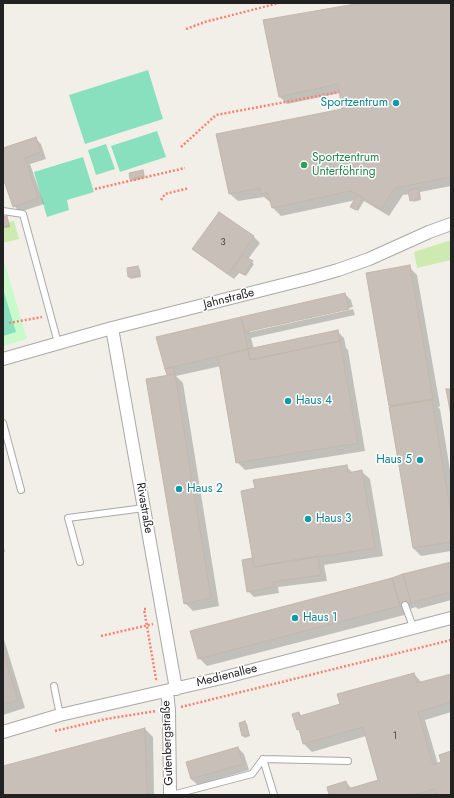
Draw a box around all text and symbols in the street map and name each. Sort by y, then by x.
place label: Sportzentrum [321,96,388,110]
marker: Sportzentrum [391,98,401,108]
place label: Sportzentrum Unterföhring [312,151,379,179]
marker: Sportzentrum Unterföhring [299,160,309,170]
house number: 3 [220,237,226,249]
street label: Jahnstraße [202,286,256,312]
place label: Haus 4 [296,394,332,408]
marker: Haus 4 [283,396,293,406]
place label: Haus 5 [376,453,412,467]
marker: Haus 5 [415,455,425,465]
street label: Rivastraße [132,481,156,535]
place label: Haus 2 [187,482,223,496]
marker: Haus 2 [174,484,184,494]
place label: Haus 3 [316,512,352,526]
marker: Haus 3 [303,514,313,524]
place label: Haus 1 [303,611,337,625]
marker: Haus 1 [290,613,300,623]
street label: Medienallee [195,662,259,690]
street label: Gutenbergstraße [159,700,177,786]
house number: 1 [393,731,397,743]

